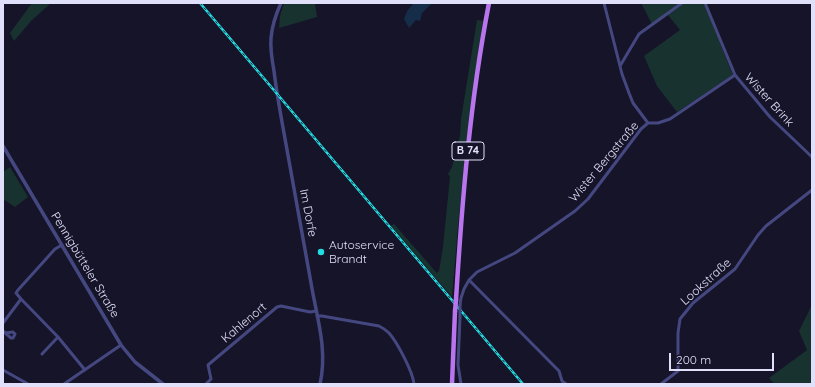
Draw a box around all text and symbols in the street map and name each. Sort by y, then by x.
street label: Wister Brink [741,70,797,130]
street label: Wister Bergstraße [566,119,642,205]
road number: B 74 [452,142,484,160]
street label: Im Dorfe [296,188,320,238]
street label: Pennigbütteler Straße [48,210,122,320]
place label: Autoservice Brandt [329,238,394,266]
marker: Autoservice Brandt [316,247,326,257]
street label: Lookstraße [678,256,734,308]
street label: Kahlenort [219,300,269,346]
scale bar [671,345,776,371]
text: 200 m [676,352,711,367]

